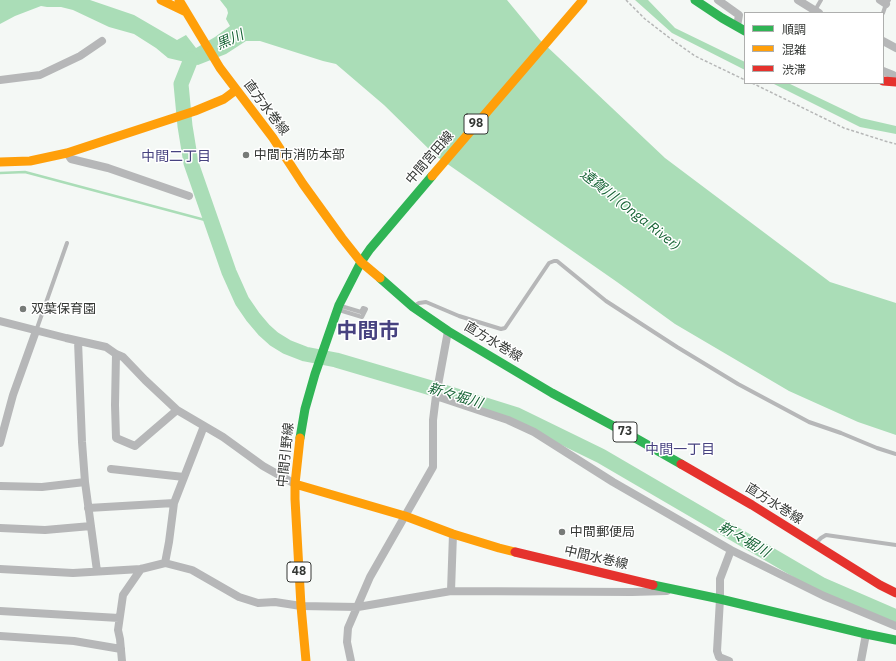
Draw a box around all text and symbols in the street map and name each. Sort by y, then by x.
legend [744,12,884,84]
text: 順調 [782,22,806,37]
water label: 黒川 [214,27,246,53]
text: 混雑 [782,42,806,57]
text: 渋滞 [782,62,806,77]
street label: 直方水巻線 [240,77,292,139]
road number: 98 [464,114,488,134]
street label: 中間宮田線 [403,128,457,188]
place label: 中間市消防本部 [254,147,345,163]
district label: 中間二丁目 [141,149,211,165]
marker: 中間市消防本部 [241,150,251,160]
water label: 遠賀川 (Onga River) [577,166,683,254]
place label: 双葉保育園 [31,301,96,317]
marker: 双葉保育園 [18,304,28,314]
district label: 中間市 [337,319,399,345]
street label: 直方水巻線 [461,319,525,365]
water label: 新々堀川 [426,380,484,412]
street label: 中間引野線 [275,422,297,488]
road number: 73 [613,422,637,442]
district label: 中間一丁目 [645,442,715,458]
street label: 直方水巻線 [742,480,806,528]
water label: 新々堀川 [716,519,772,561]
place label: 中間郵便局 [570,524,635,540]
marker: 中間郵便局 [557,527,567,537]
street label: 中間水巻線 [563,543,629,573]
road number: 48 [287,562,311,582]

